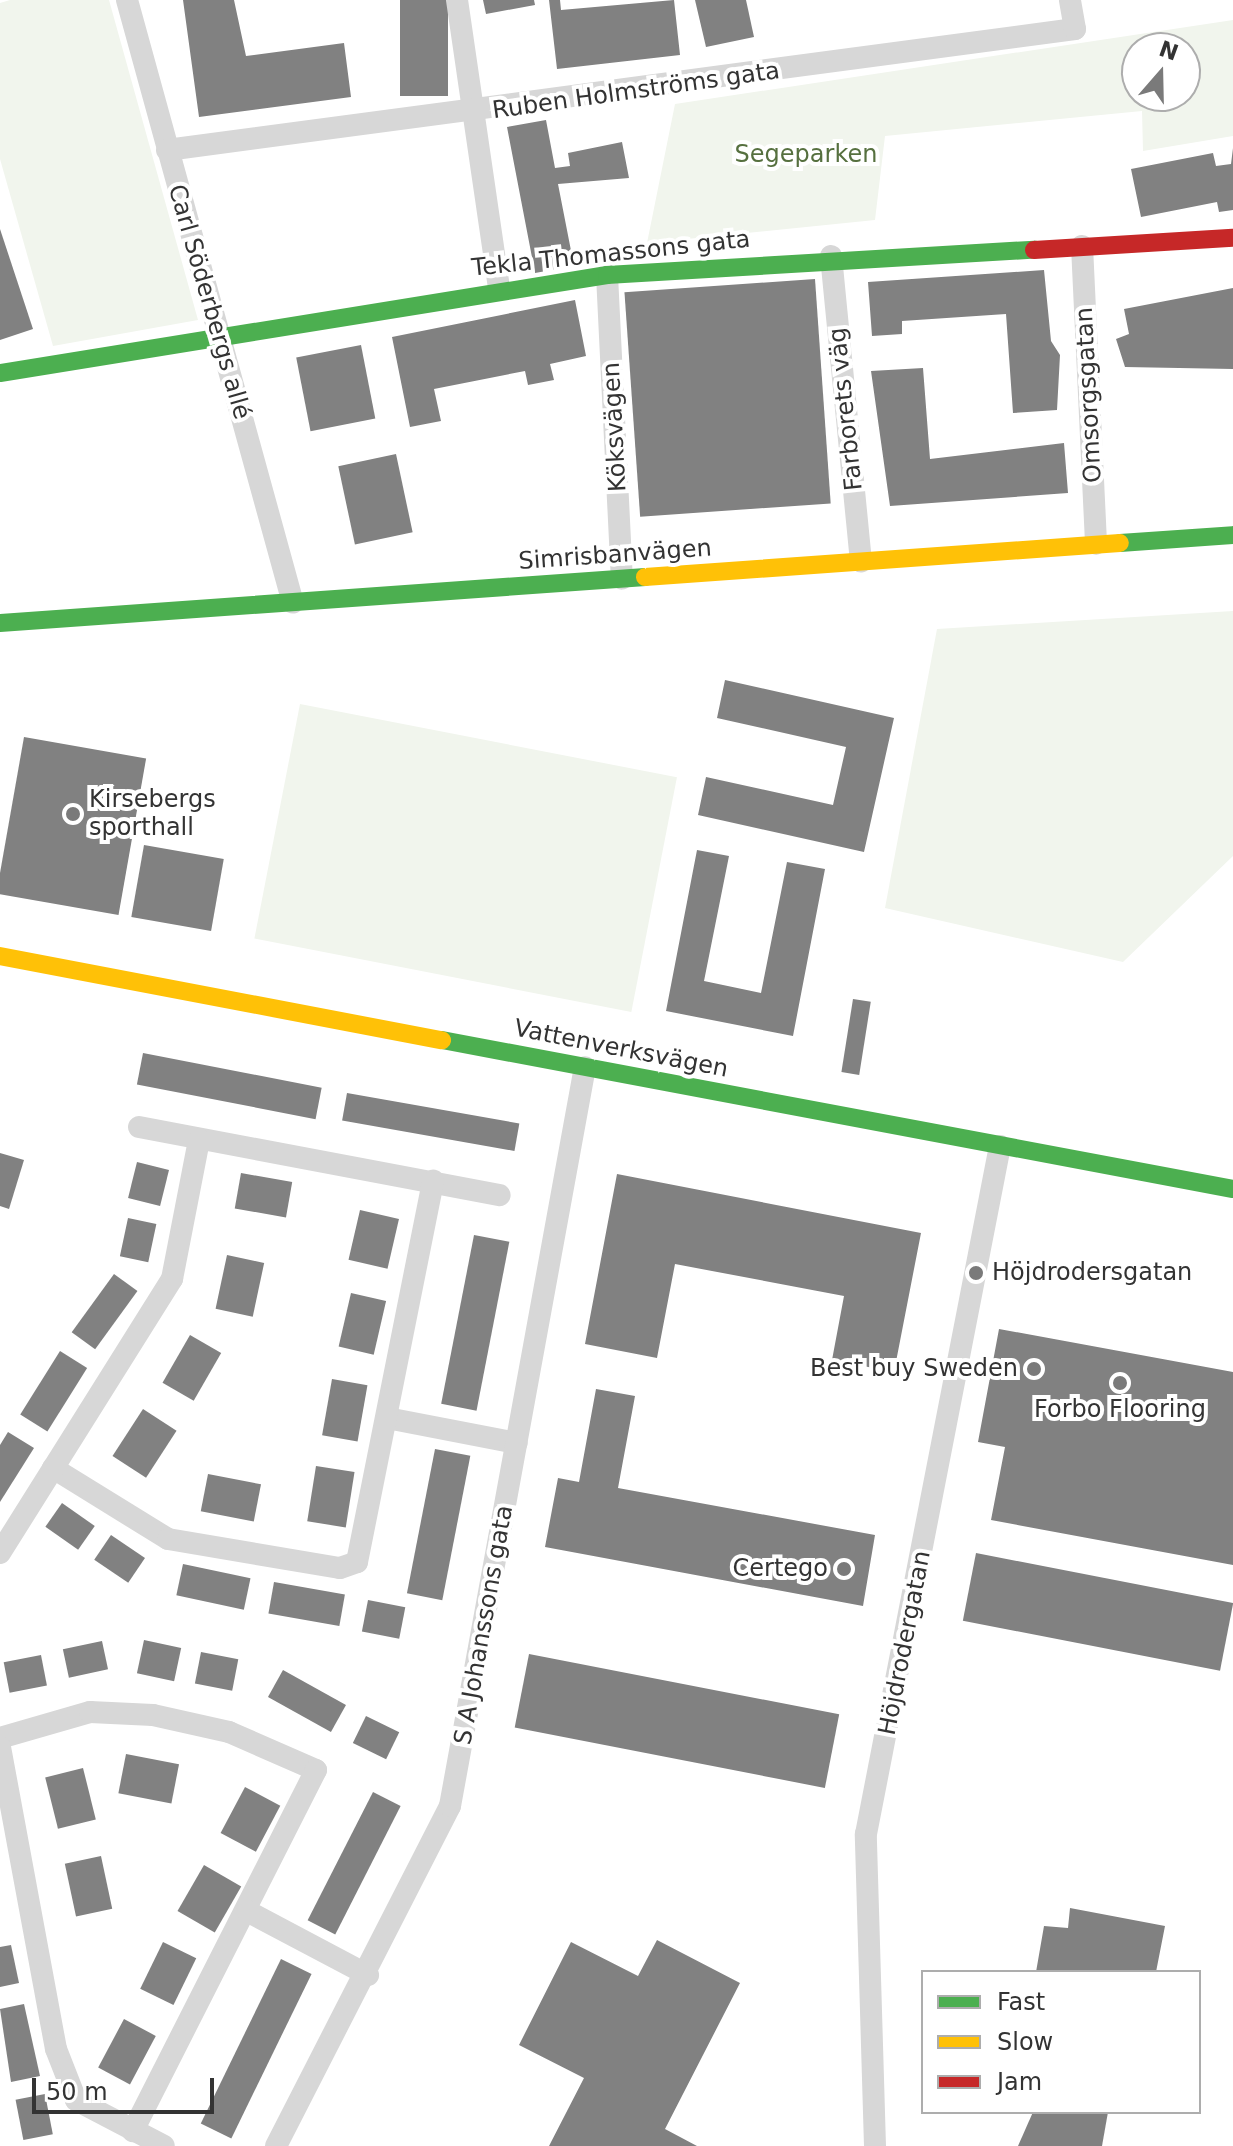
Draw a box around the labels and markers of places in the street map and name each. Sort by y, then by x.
place label: Kirsebergs sporthall [89,786,216,842]
marker: Kirsebergs sporthall [64,805,82,823]
place label: Höjdrodersgatan [992,1259,1192,1287]
marker: Höjdrodersgatan [967,1264,985,1282]
place label: Best buy Sweden [810,1355,1018,1383]
marker: Best buy Sweden [1025,1360,1043,1378]
marker: Forbo Flooring [1111,1374,1129,1392]
place label: Forbo Flooring [1034,1396,1206,1424]
place label: Certego [733,1555,828,1583]
marker: Certego [835,1560,853,1578]

